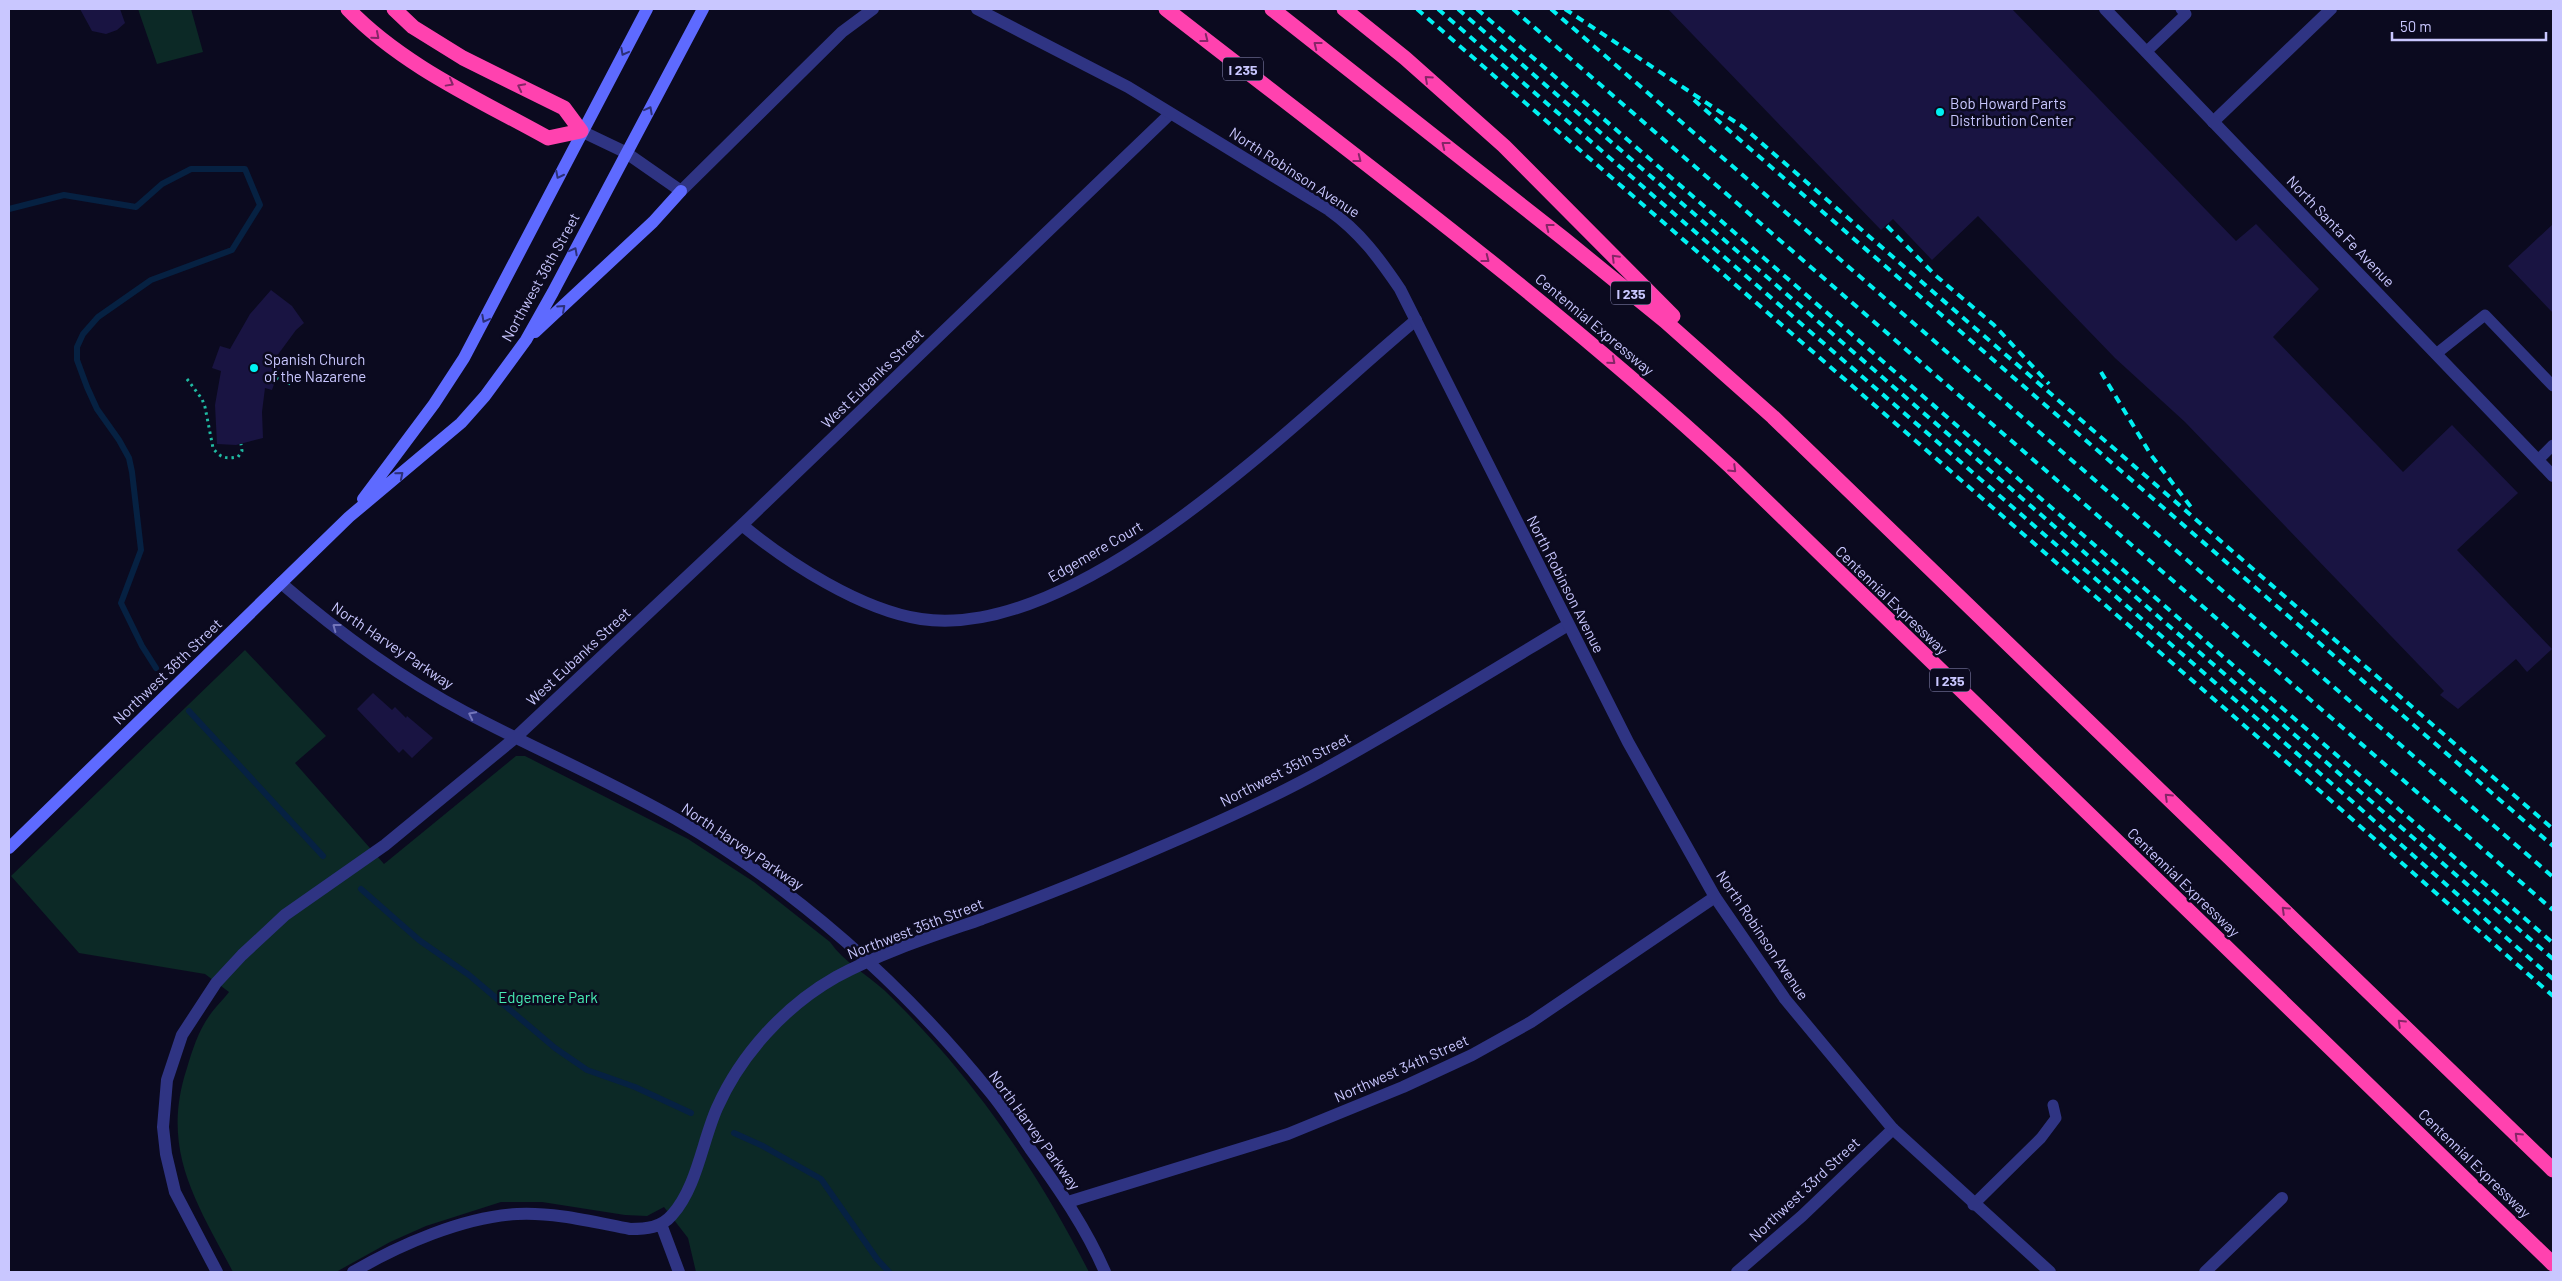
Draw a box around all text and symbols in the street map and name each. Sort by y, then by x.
scale bar [2392,10,2546,42]
text: 50 m [2400,17,2432,35]
one-way arrow [370,30,379,38]
one-way arrow [1199,33,1208,41]
one-way arrow [1314,42,1323,50]
one-way arrow [620,46,630,55]
road number: I 235 [1223,58,1263,80]
one-way arrow [1425,76,1434,85]
one-way arrow [444,77,453,87]
one-way arrow [517,83,526,93]
place label: Bob Howard Parts Distribution Center [1950,94,2074,129]
one-way arrow [643,106,653,115]
marker: Bob Howard Parts Distribution Center [1934,106,1946,118]
street label: North Robinson Avenue [1226,123,1364,221]
one-way arrow [1441,142,1451,151]
one-way arrow [1352,153,1362,162]
one-way arrow [555,170,565,179]
street label: North Santa Fe Avenue [2283,172,2399,290]
street label: Northwest 36th Street [497,209,583,345]
one-way arrow [1546,224,1555,232]
one-way arrow [568,248,578,257]
one-way arrow [1480,253,1489,261]
one-way arrow [1612,255,1621,264]
street label: Centennial Expressway [1532,269,1658,379]
road number: I 235 [1611,282,1651,304]
one-way arrow [556,304,565,313]
one-way arrow [481,314,491,323]
street label: West Eubanks Street [817,324,927,432]
place label: Spanish Church of the Nazarene [264,350,366,385]
one-way arrow [1607,355,1616,364]
marker: Spanish Church of the Nazarene [248,362,260,374]
one-way arrow [1728,463,1737,472]
one-way arrow [394,471,403,480]
street label: North Robinson Avenue [1523,512,1609,656]
street label: Edgemere Court [1044,517,1146,585]
street label: Centennial Expressway [1832,542,1952,658]
street label: North Harvey Parkway [329,598,457,693]
street label: West Eubanks Street [522,603,634,709]
street label: Northwest 36th Street [109,614,225,728]
one-way arrow [332,624,342,633]
road number: I 235 [1930,668,1970,692]
one-way arrow [468,711,477,722]
street label: Northwest 35th Street [1217,728,1353,810]
one-way arrow [2165,794,2174,803]
street label: North Harvey Parkway [679,799,807,894]
street label: Centennial Expressway [2124,824,2244,940]
street label: North Robinson Avenue [1713,867,1813,1003]
street label: Northwest 35th Street [844,894,986,962]
one-way arrow [2281,907,2290,916]
park label: Edgemere Park [498,988,598,1006]
one-way arrow [2398,1020,2407,1029]
street label: Northwest 34th Street [1331,1030,1471,1106]
street label: North Harvey Parkway [986,1067,1084,1193]
street label: Centennial Expressway [2415,1105,2535,1221]
street label: Northwest 33rd Street [1745,1133,1863,1245]
one-way arrow [2515,1133,2524,1142]

